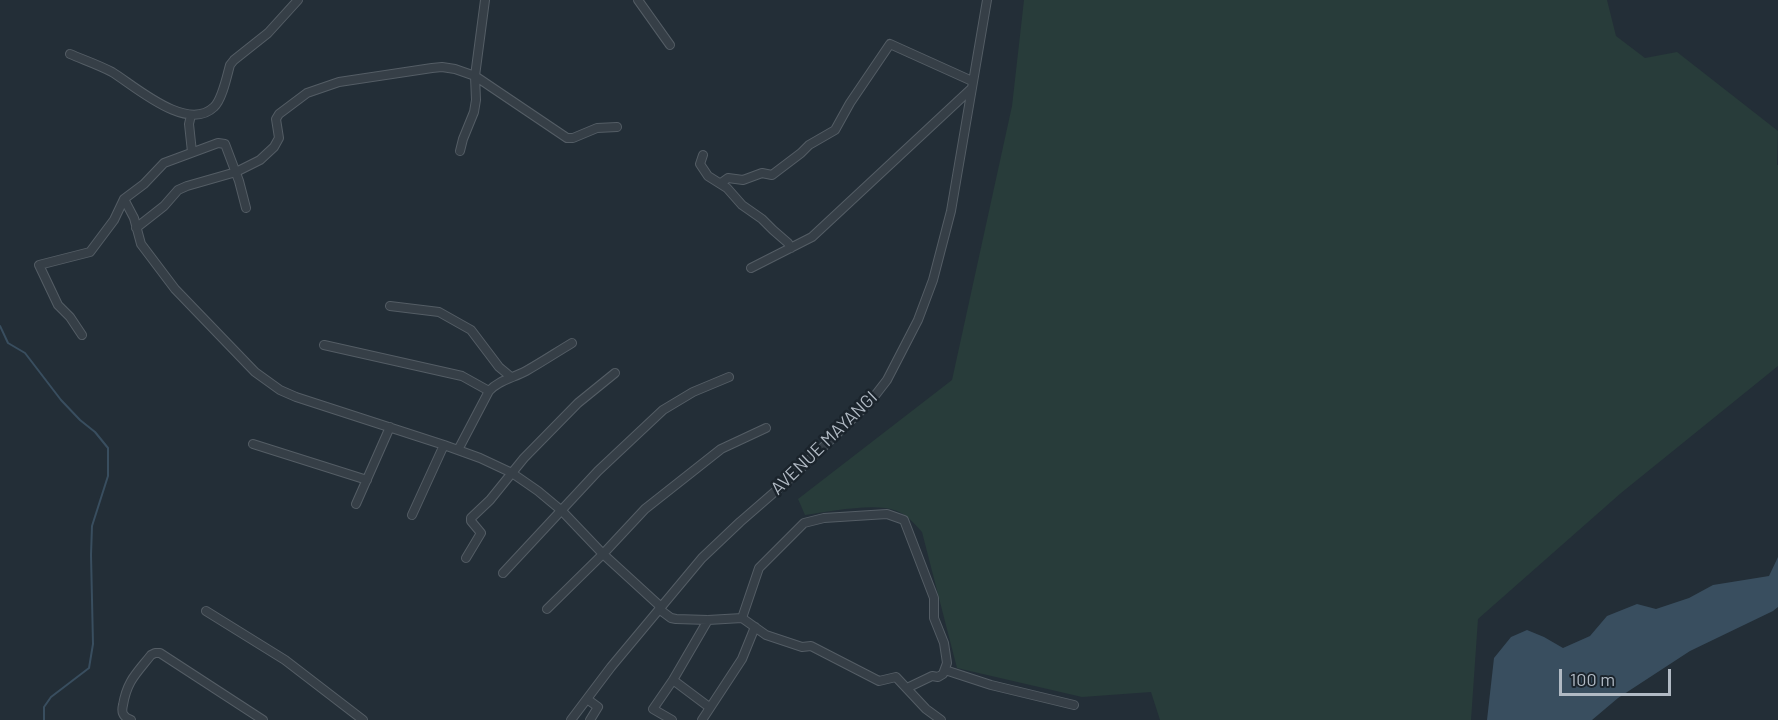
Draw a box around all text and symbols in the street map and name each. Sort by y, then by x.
street label: AVENUE MAYANGI [766,387,882,499]
scale bar [1562,657,1674,695]
text: 100 m [1570,668,1615,690]

